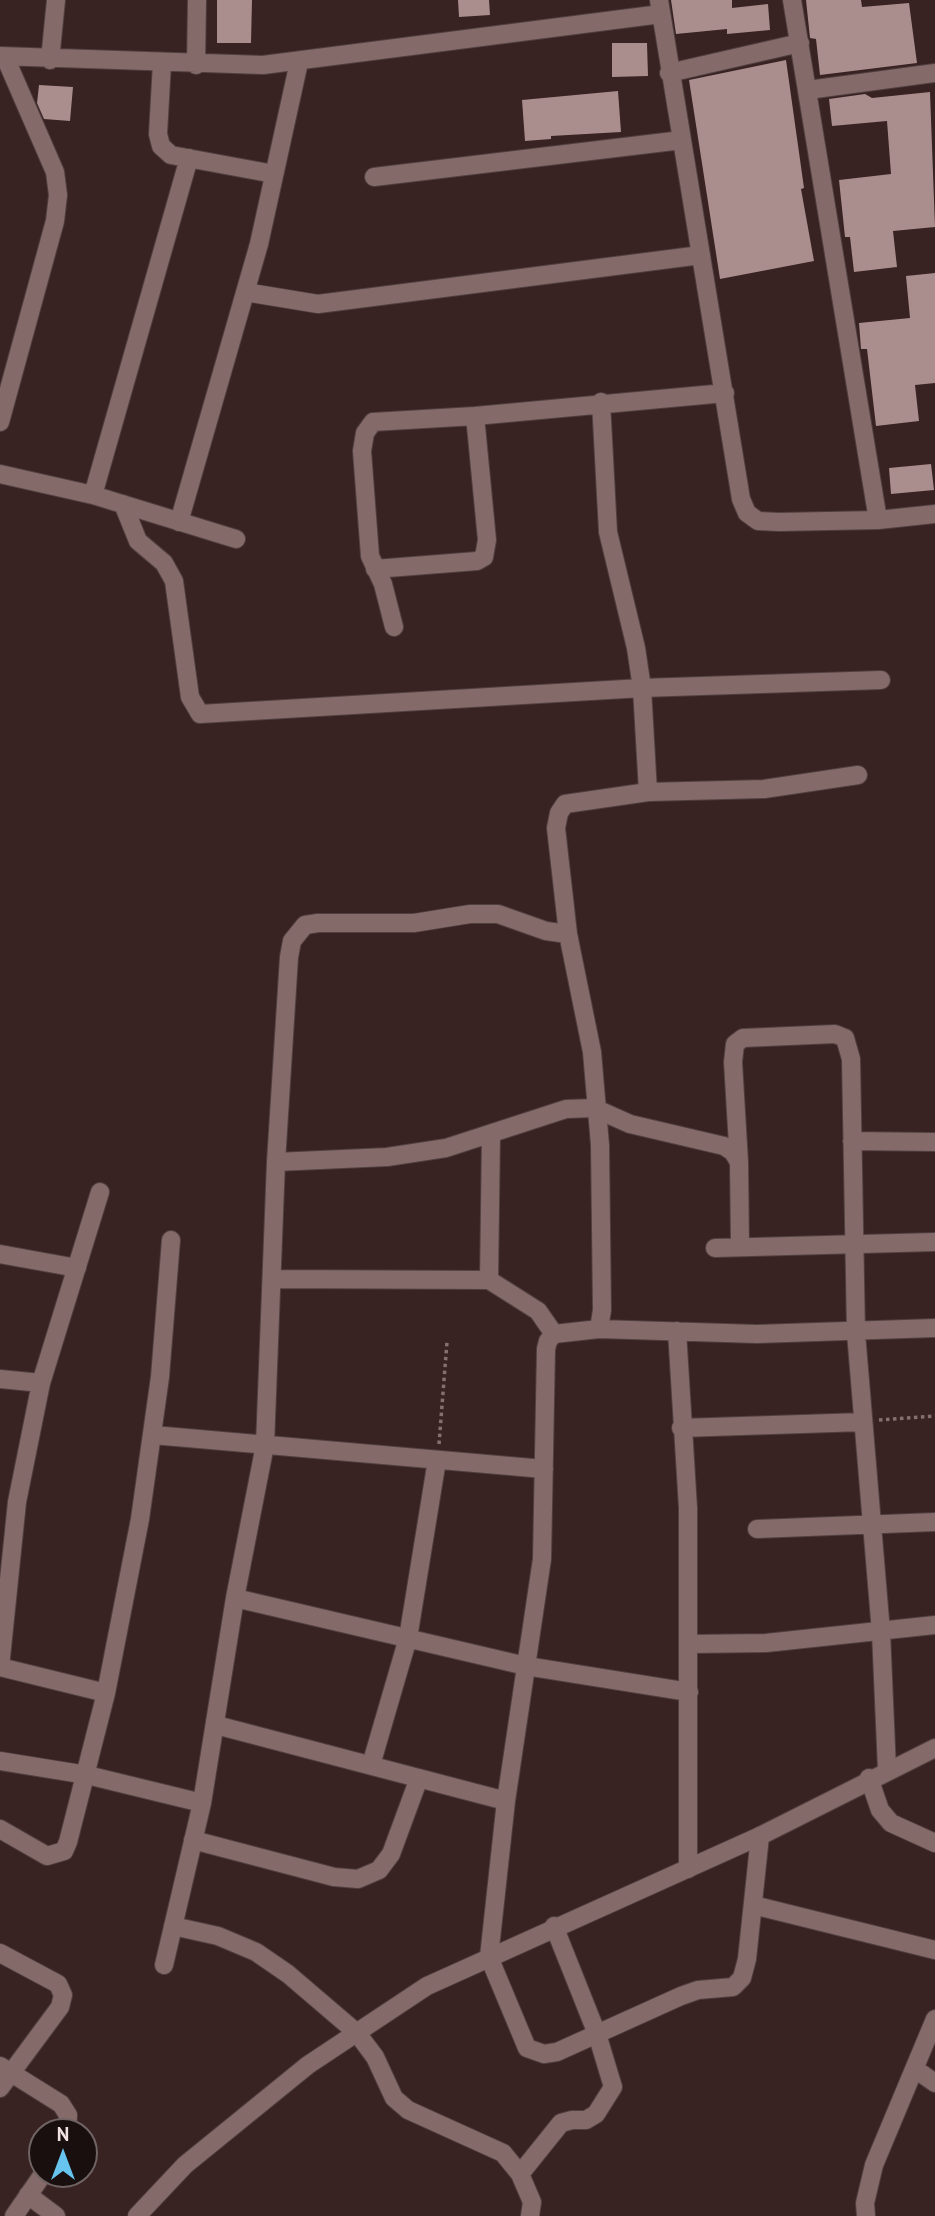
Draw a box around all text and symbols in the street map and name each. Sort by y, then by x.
north arrow [28,2118,98,2188]
text: N [57,2122,69,2146]

